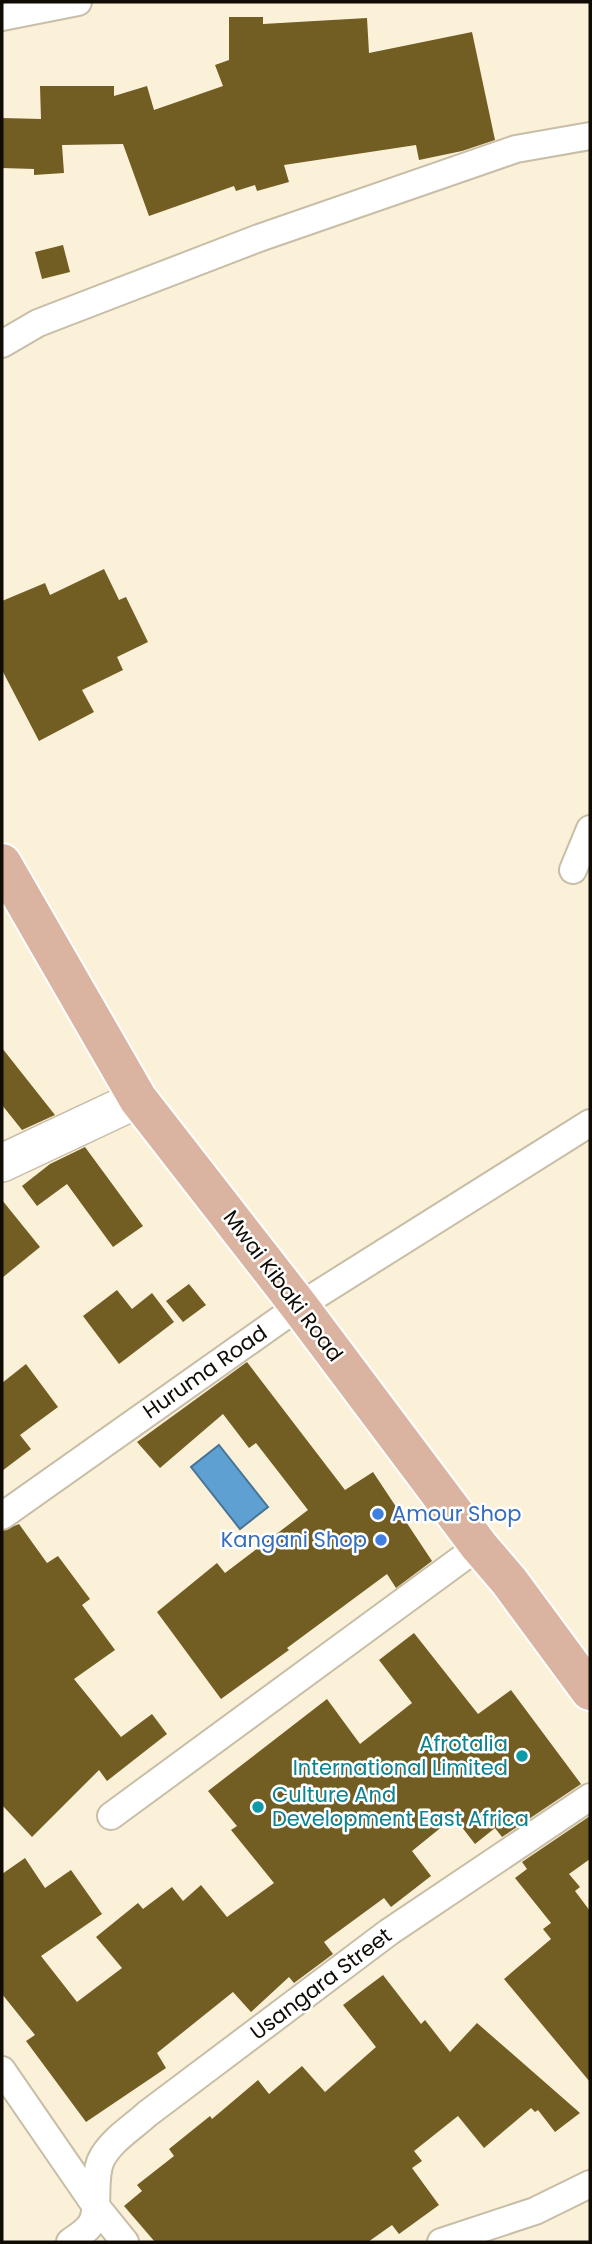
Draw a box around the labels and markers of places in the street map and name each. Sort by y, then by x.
place label: Amour Shop [392,1499,522,1528]
marker: Amour Shop [370,1506,386,1522]
place label: Kangani Shop [221,1525,367,1554]
marker: Kangani Shop [373,1532,389,1548]
place label: Afrotalia International Limited [293,1729,508,1782]
marker: Afrotalia International Limited [514,1748,530,1764]
place label: Culture And Development East Africa [272,1780,529,1833]
marker: Culture And Development East Africa [250,1799,266,1815]

